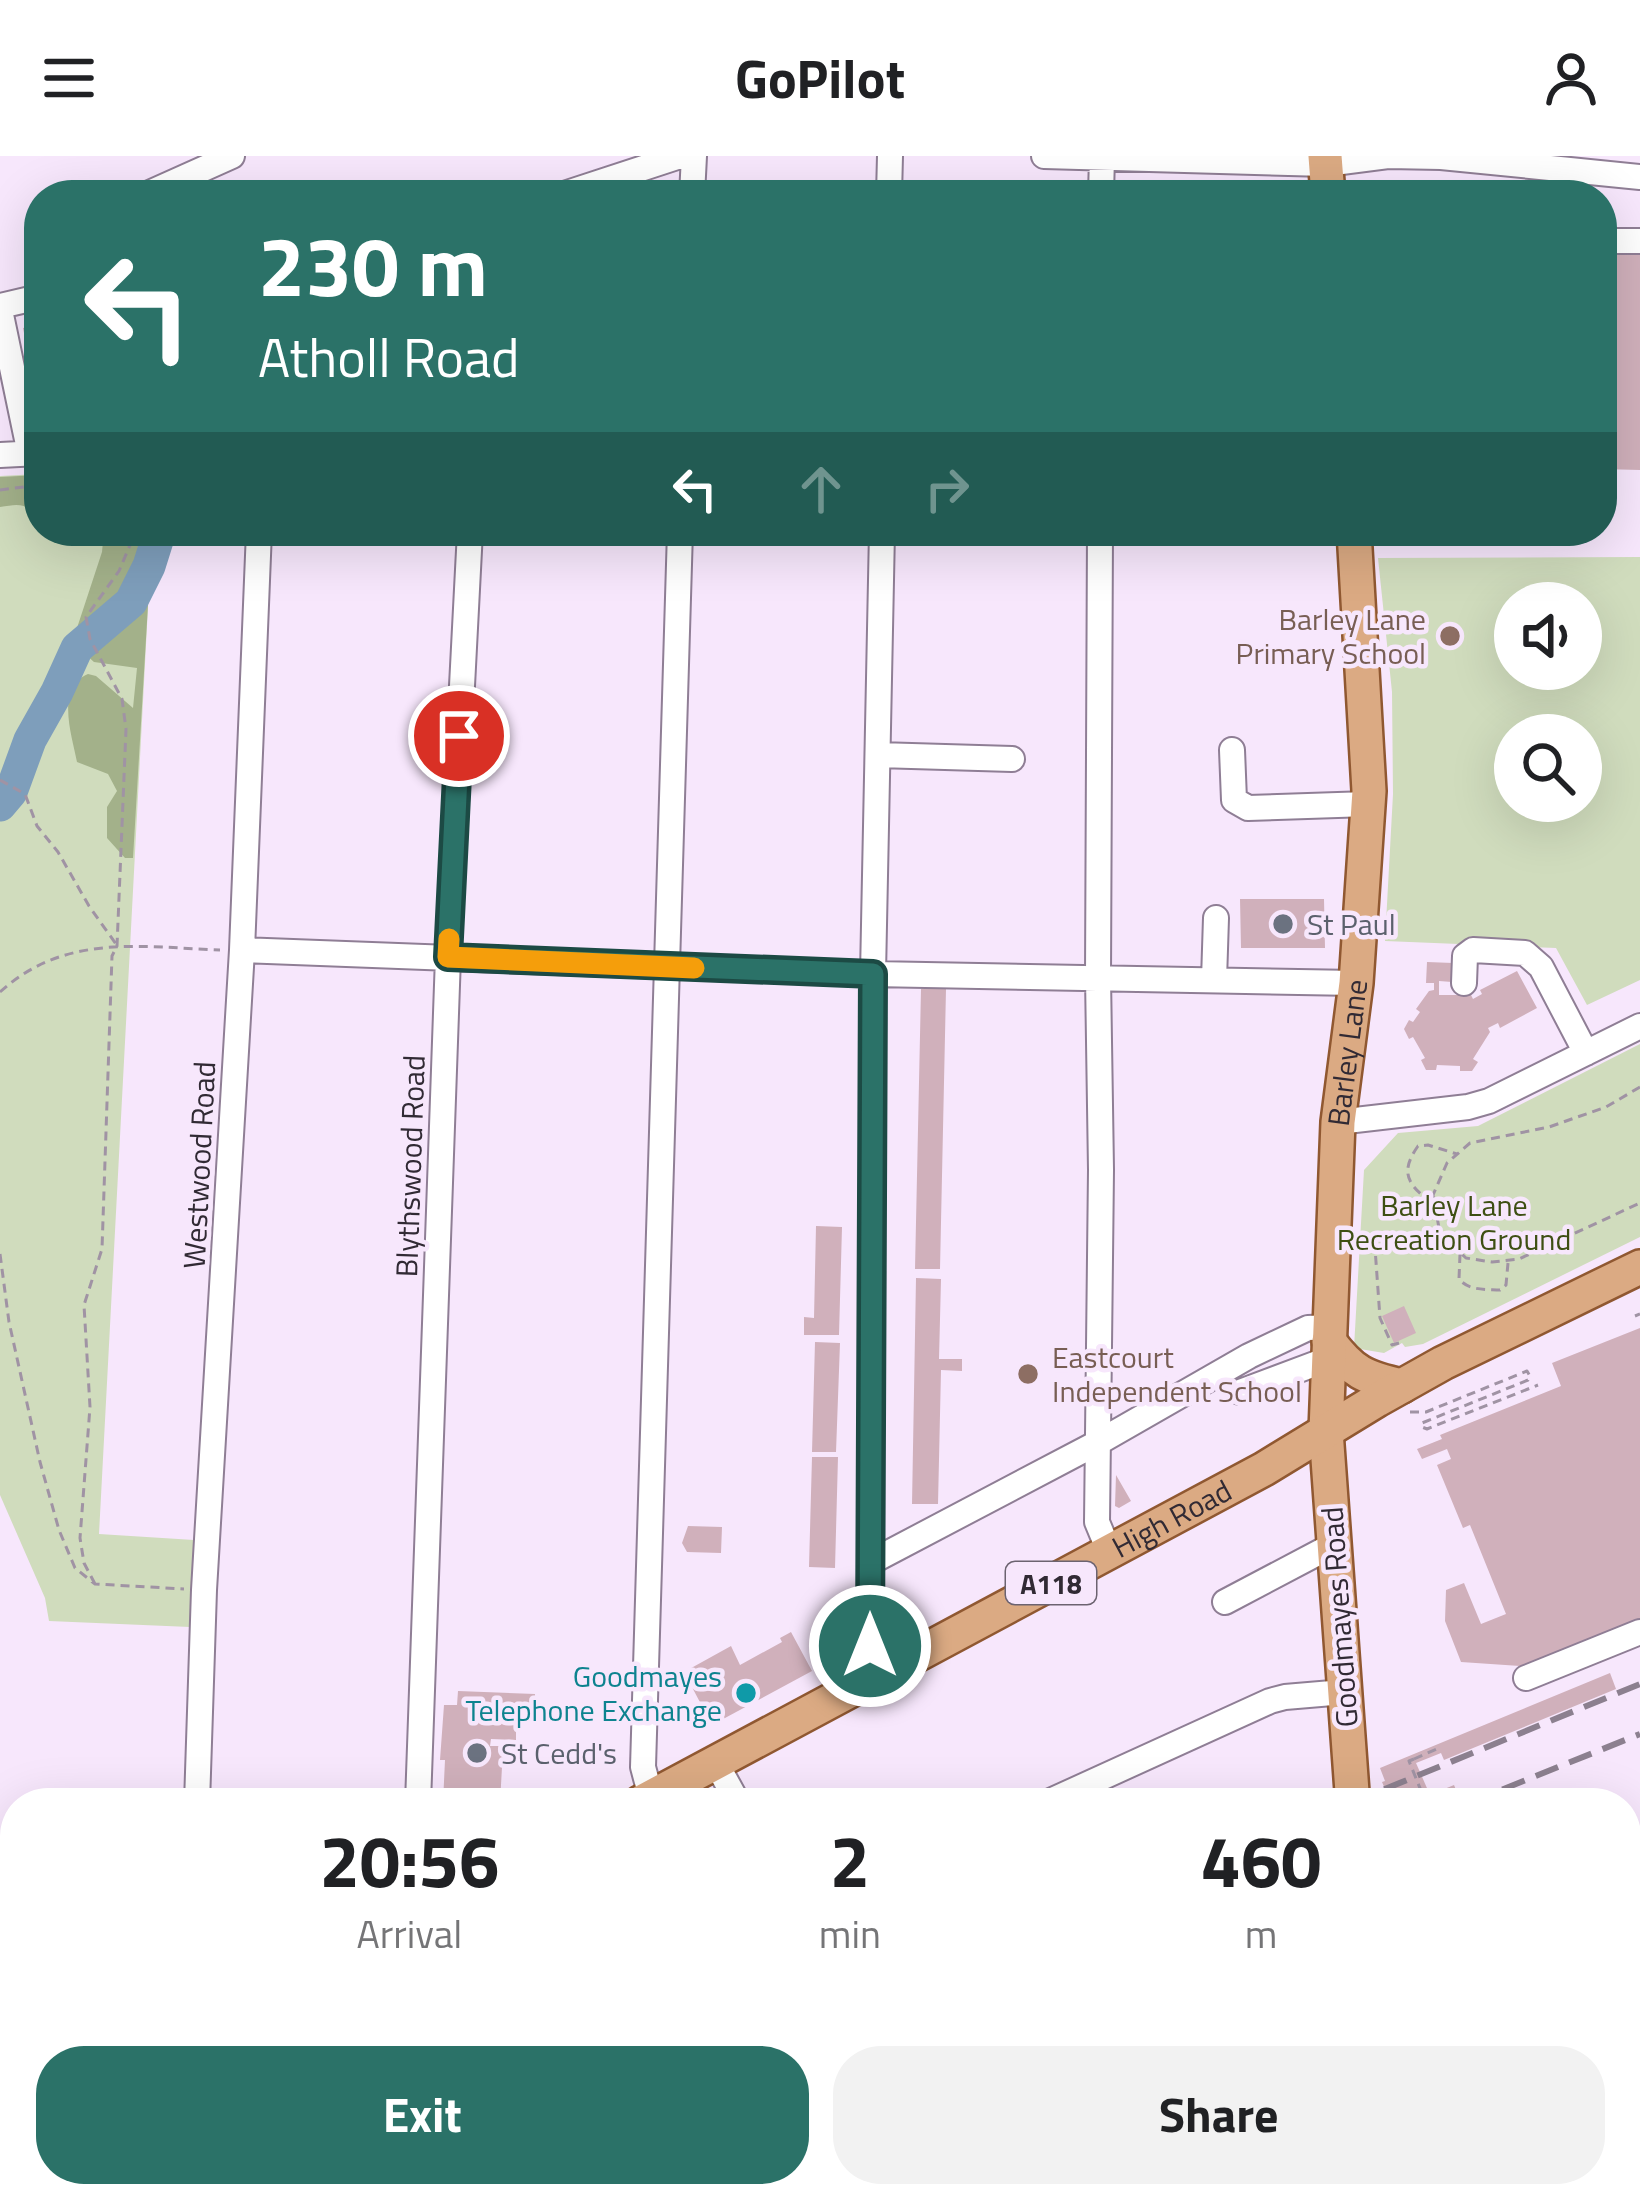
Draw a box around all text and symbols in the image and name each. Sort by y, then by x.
text: GoPilot [735,37,905,119]
icon: menu [36,45,102,111]
icon: person [1538,45,1604,111]
text: 230 m [258,201,488,329]
icon: left [60,228,216,384]
text: Atholl Road [258,316,520,398]
icon: left [662,456,728,522]
icon: ahead [788,456,854,522]
icon: right [914,456,980,522]
map controls [1494,582,1602,822]
button: sound [1494,582,1602,690]
place label: Barley Lane Primary School [1236,596,1426,676]
marker: Barley Lane Primary School [1437,623,1463,649]
pin [408,685,510,787]
icon: arrive [426,703,492,769]
button: search [1494,714,1602,822]
place label: St Paul [1307,901,1396,947]
marker: St Paul [1270,911,1296,937]
street label: Barley Lane [1315,977,1379,1129]
street label: Blythswood Road [383,1054,437,1278]
street label: Westwood Road [171,1060,227,1270]
park label: Barley Lane Recreation Ground [1337,1182,1571,1262]
place label: Eastcourt Independent School [1052,1334,1302,1414]
marker: Eastcourt Independent School [1015,1361,1041,1387]
street label: High Road [1103,1467,1240,1569]
street label: Goodmayes Road [1308,1505,1370,1729]
road number: A118 [1006,1562,1096,1604]
position arrow [807,1583,933,1709]
place label: Goodmayes Telephone Exchange [465,1653,722,1733]
marker: Goodmayes Telephone Exchange [733,1680,759,1706]
place label: St Cedd's [501,1730,617,1776]
marker: St Cedd's [464,1740,490,1766]
text: 20:56 [320,1805,499,1915]
text: 2 [830,1805,870,1915]
text: 460 [1200,1805,1321,1915]
text: Arrival [357,1904,462,1963]
text: min [819,1904,881,1963]
text: m [1245,1904,1277,1963]
button: Exit [36,2046,809,2184]
button: Share [833,2046,1605,2184]

